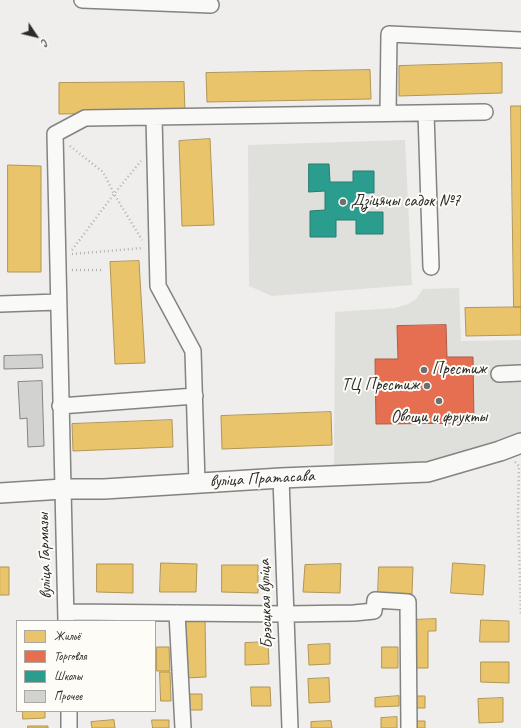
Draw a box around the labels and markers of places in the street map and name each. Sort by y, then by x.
place label: Дзіцячы садок №7 [351,192,460,212]
marker: Дзіцячы садок №7 [338,197,348,207]
place label: Престиж [432,360,486,380]
marker: Престиж [419,365,429,375]
place label: ТЦ Престиж [342,376,419,396]
marker: ТЦ Престиж [422,381,432,391]
marker: Овощи и фрукты [434,396,444,406]
place label: Овощи и фрукты [391,408,487,428]

